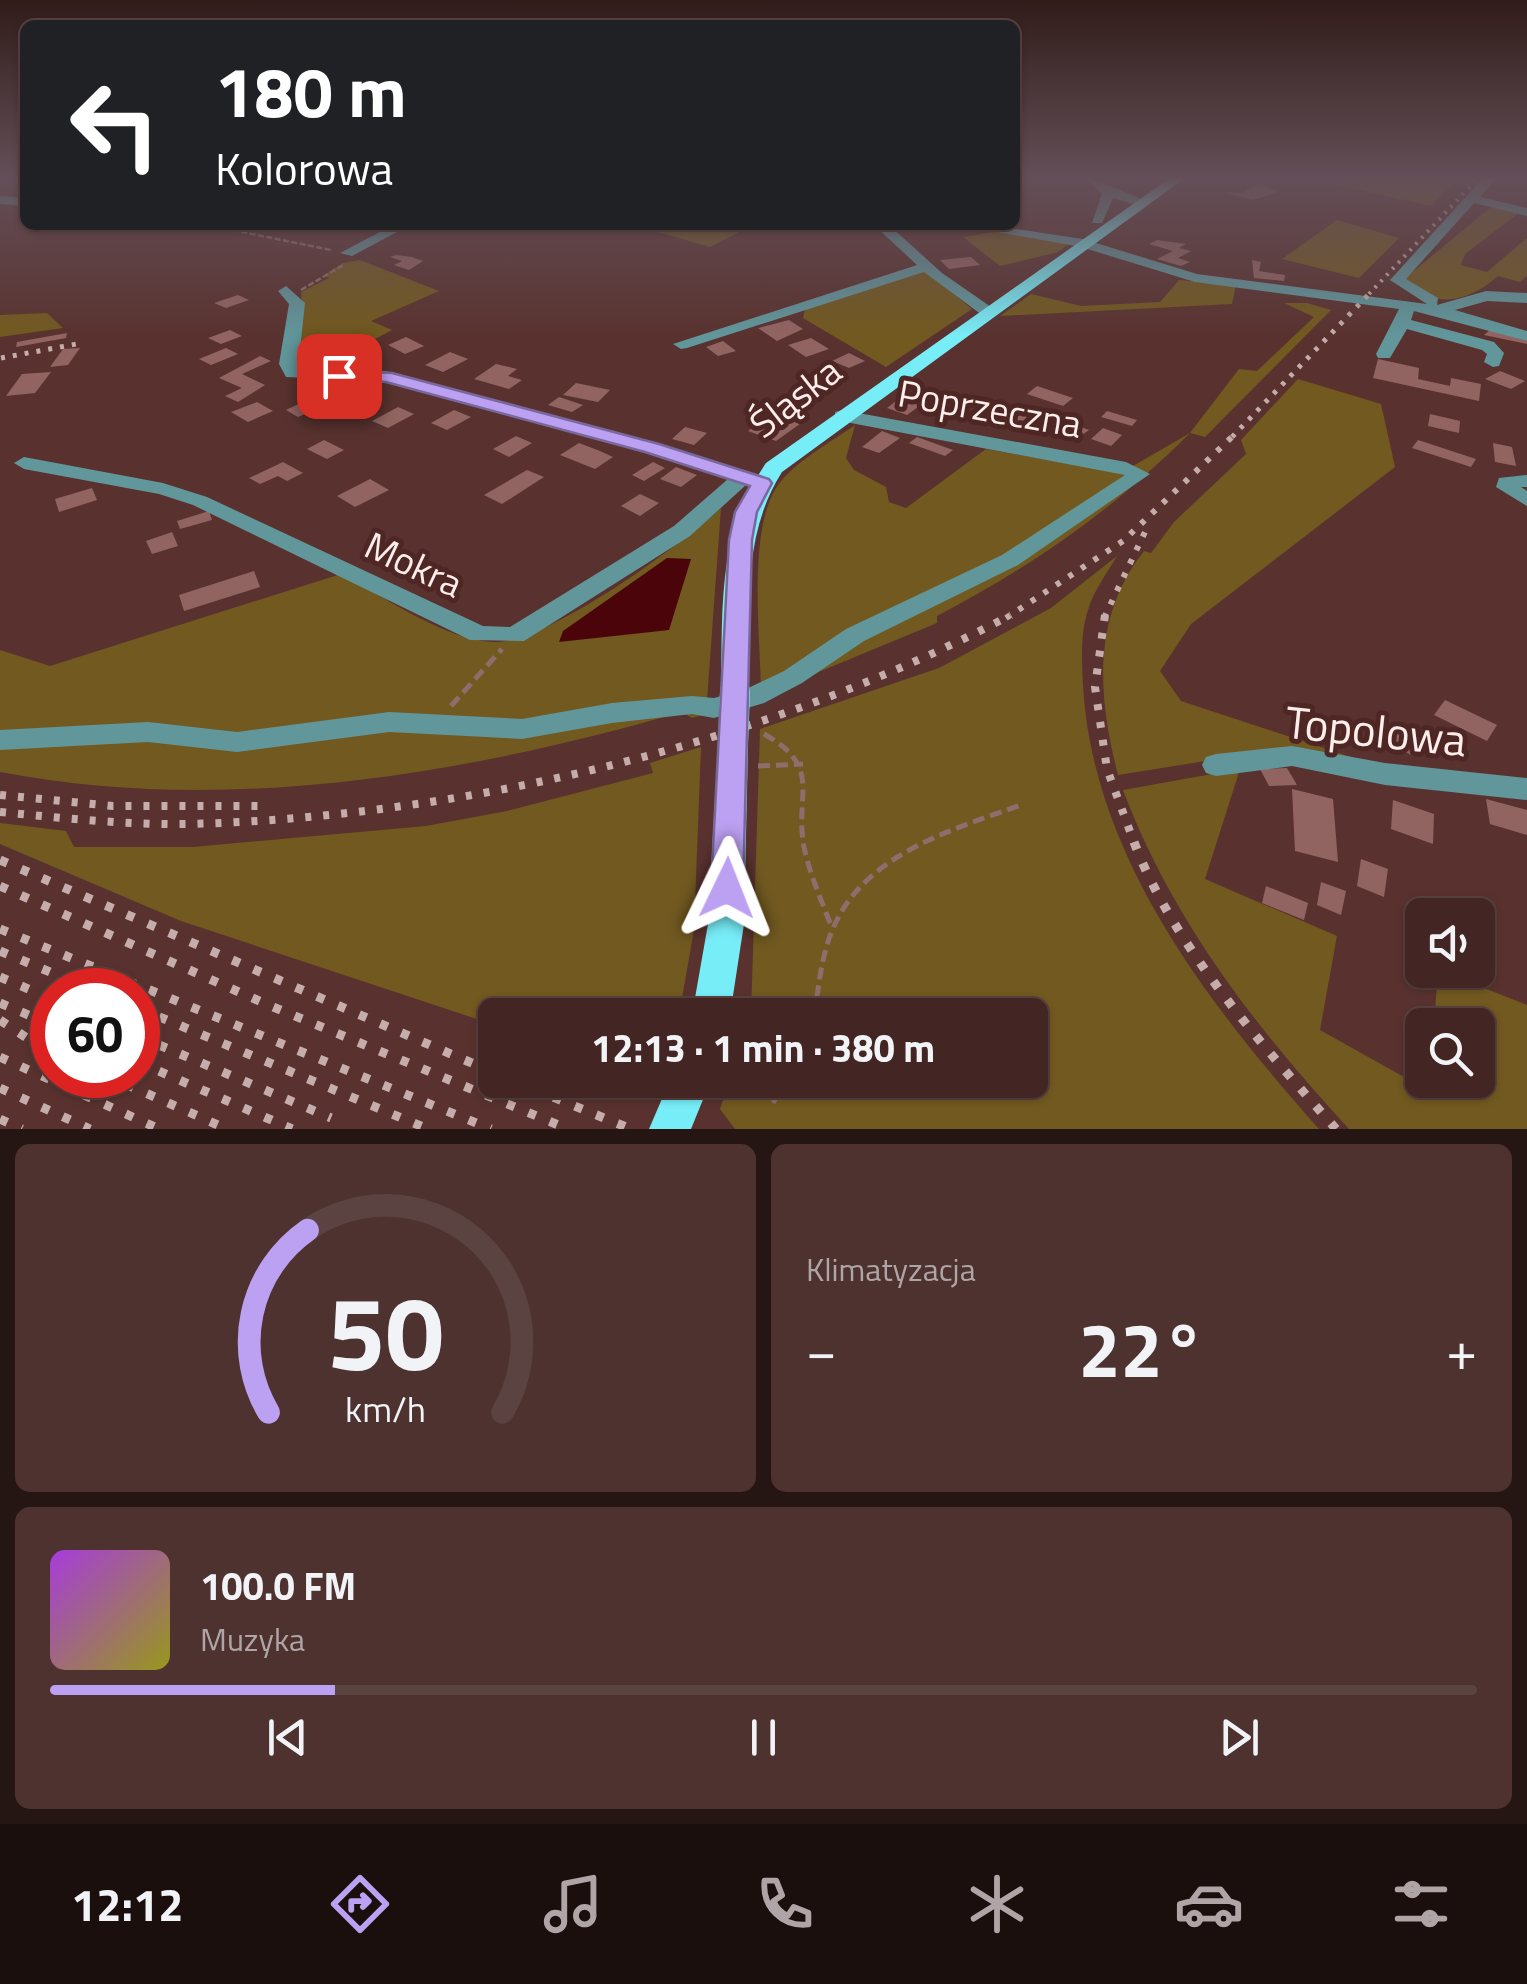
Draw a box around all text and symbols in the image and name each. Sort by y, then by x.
text: 180 m [215,38,407,144]
icon: left [50,60,180,190]
text: Kolorowa [215,134,393,202]
pin [297,334,382,419]
street label: Śląska [736,342,854,452]
icon: arrive [312,349,367,404]
street label: Poprzeczna [894,363,1086,453]
street label: Mokra [355,516,473,612]
street label: Topolowa [1282,687,1470,773]
position arrow [675,836,779,940]
map controls [1405,898,1495,1098]
button: sound [1405,898,1495,988]
speed limit sign: 60 [30,968,160,1098]
button: search [1405,1008,1495,1098]
text: 12:13 · 1 min · 380 m [591,1019,935,1077]
text: Klimatyzacja [806,1245,976,1293]
text: 50 [327,1252,444,1410]
text: 22° [1078,1292,1205,1406]
text: − [806,1308,837,1391]
text: + [1446,1308,1477,1391]
text: km/h [345,1381,426,1436]
text: 100.0 FM [200,1557,356,1615]
text: Muzyka [200,1615,305,1663]
icon: previous [260,1710,315,1765]
icon: pause [736,1710,791,1765]
icon: next [1212,1710,1267,1765]
icon: directions [325,1869,395,1939]
icon: music [538,1869,608,1939]
icon: phone [750,1869,820,1939]
icon: climate [962,1869,1032,1939]
icon: car [1174,1869,1244,1939]
icon: filters [1386,1869,1456,1939]
text: 12:12 [71,1870,183,1938]

